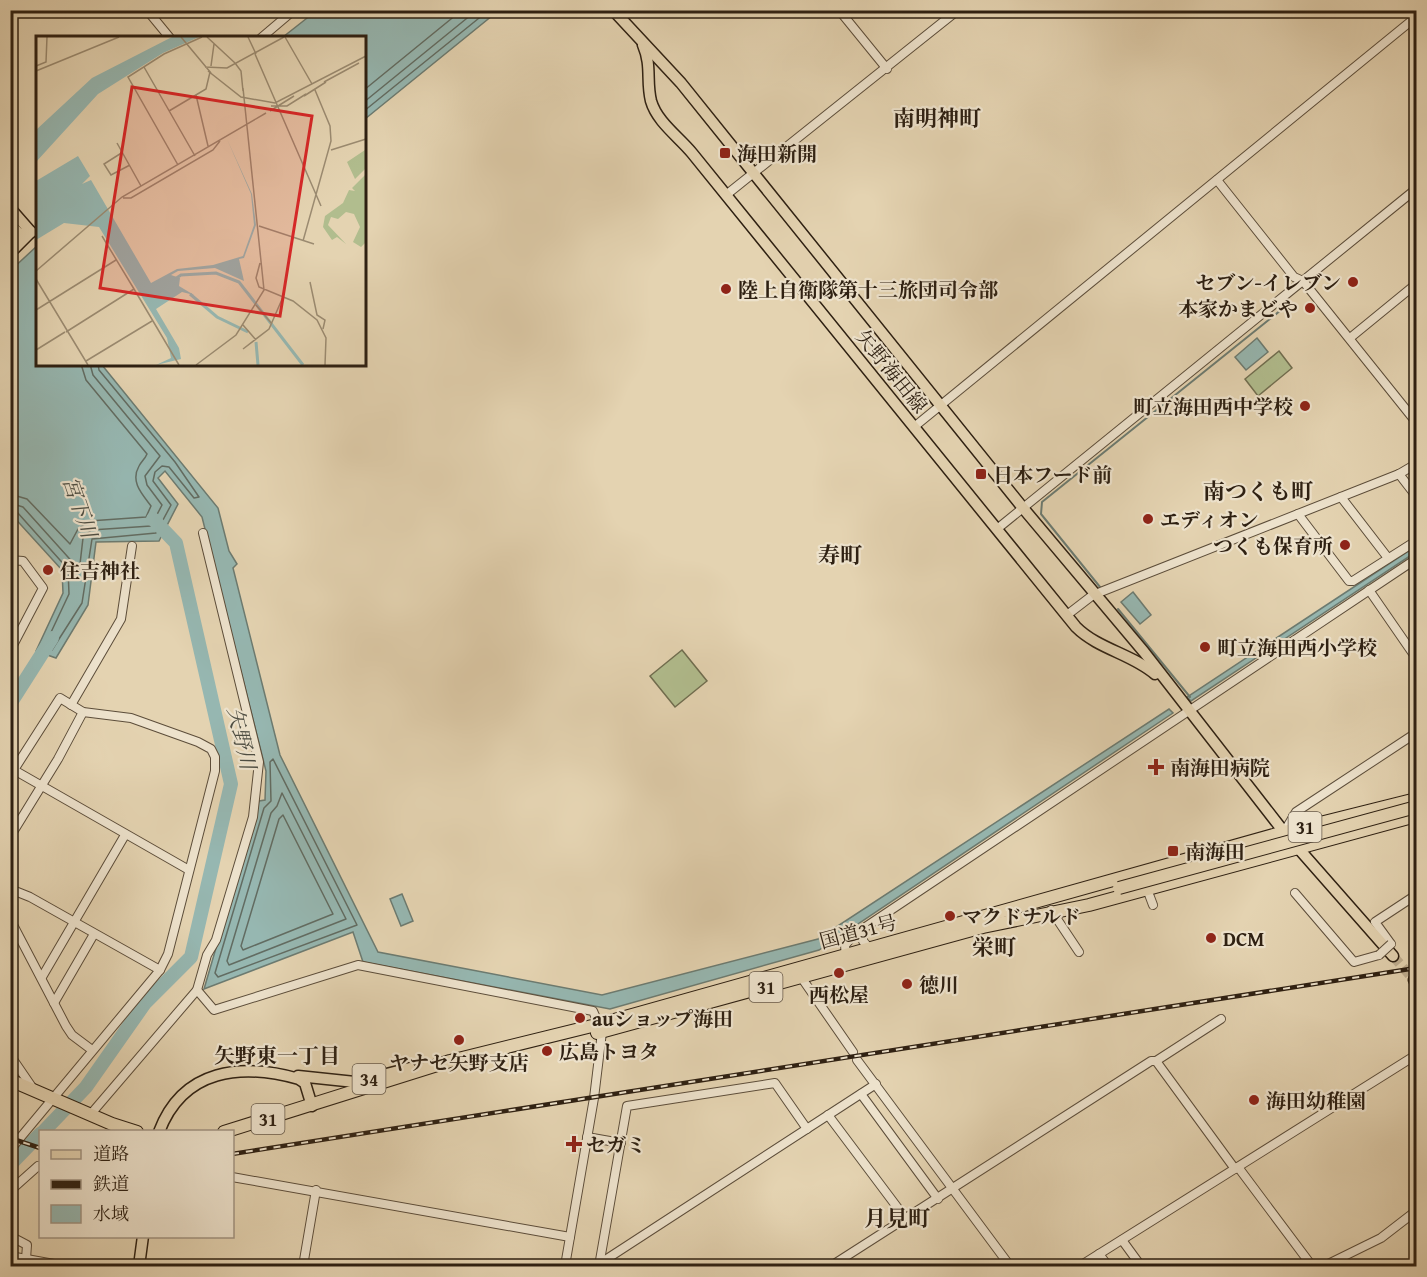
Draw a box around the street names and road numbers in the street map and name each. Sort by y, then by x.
street label: 矢野海田線 [849,323,935,419]
road number: 31 [1288,812,1322,842]
street label: 国道31号 [816,907,900,955]
road number: 31 [750,972,783,1002]
road number: 34 [352,1064,386,1094]
road number: 31 [252,1104,284,1134]

